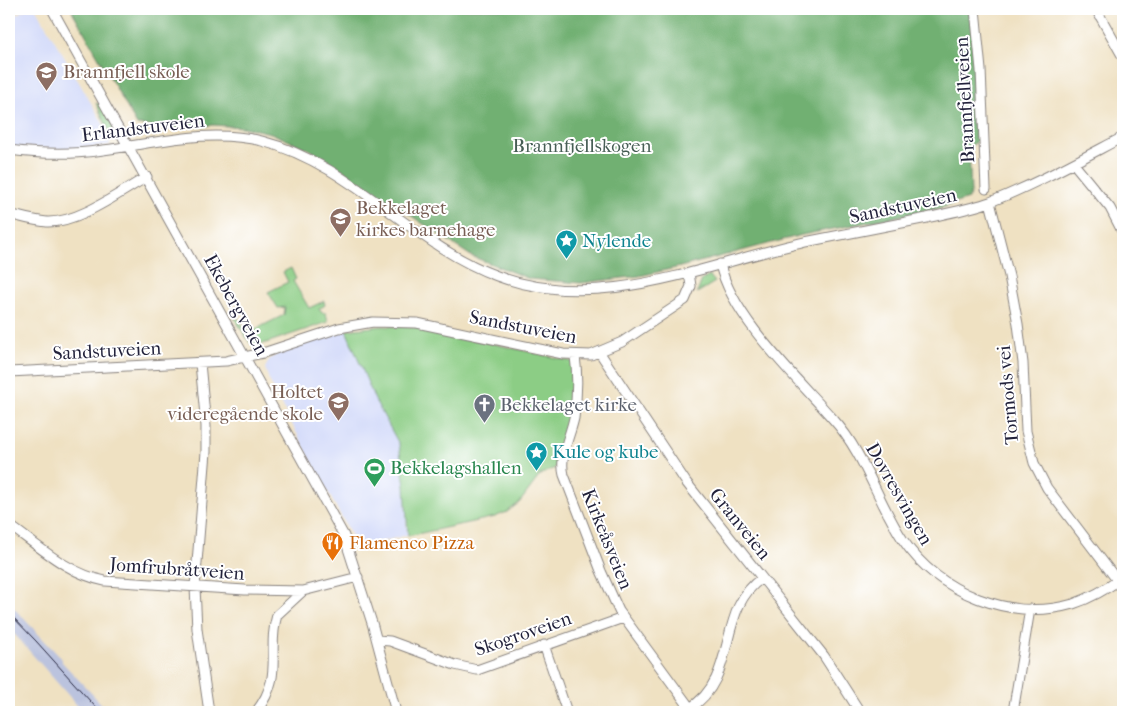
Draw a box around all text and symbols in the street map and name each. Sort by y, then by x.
street label: Brannfjellveien [951,36,979,164]
school or university icon: Brannfjell skole [35,60,59,91]
place label: Brannfjell skole [63,61,190,83]
street label: Erlandstuveien [80,110,206,146]
park label: Brannfjellskogen [513,135,651,157]
street label: Sandstuveien [848,184,958,228]
place label: Bekkelaget kirkes barnehage [356,197,495,241]
school or university icon: Bekkelaget kirkes barnehage [328,207,352,238]
place icon: Nylende [554,229,578,260]
place label: Nylende [582,230,651,252]
street label: Ekebergveien [199,250,273,360]
street label: Sandstuveien [468,306,578,348]
street label: Sandstuveien [52,337,162,365]
street label: Tormods vei [993,344,1023,446]
place label: Holtet videregående skole [167,381,323,425]
school or university icon: Holtet videregående skole [327,391,351,422]
church icon: Bekkelaget kirke [472,393,496,424]
place label: Bekkelaget kirke [500,394,637,416]
street label: Dovresvingen [861,439,937,549]
place icon: Kule og kube [524,440,548,471]
place label: Kule og kube [552,441,658,463]
sports icon: Bekkelagshallen [362,456,386,487]
place label: Bekkelagshallen [390,457,522,479]
street label: Granveien [705,484,775,564]
street label: Kirkeåsveien [577,486,637,592]
restaurant icon: Flamenco Pizza [321,531,345,562]
place label: Flamenco Pizza [349,532,474,554]
street label: Jomfrubråtveien [107,553,245,585]
street label: Skogroveien [472,607,574,661]

